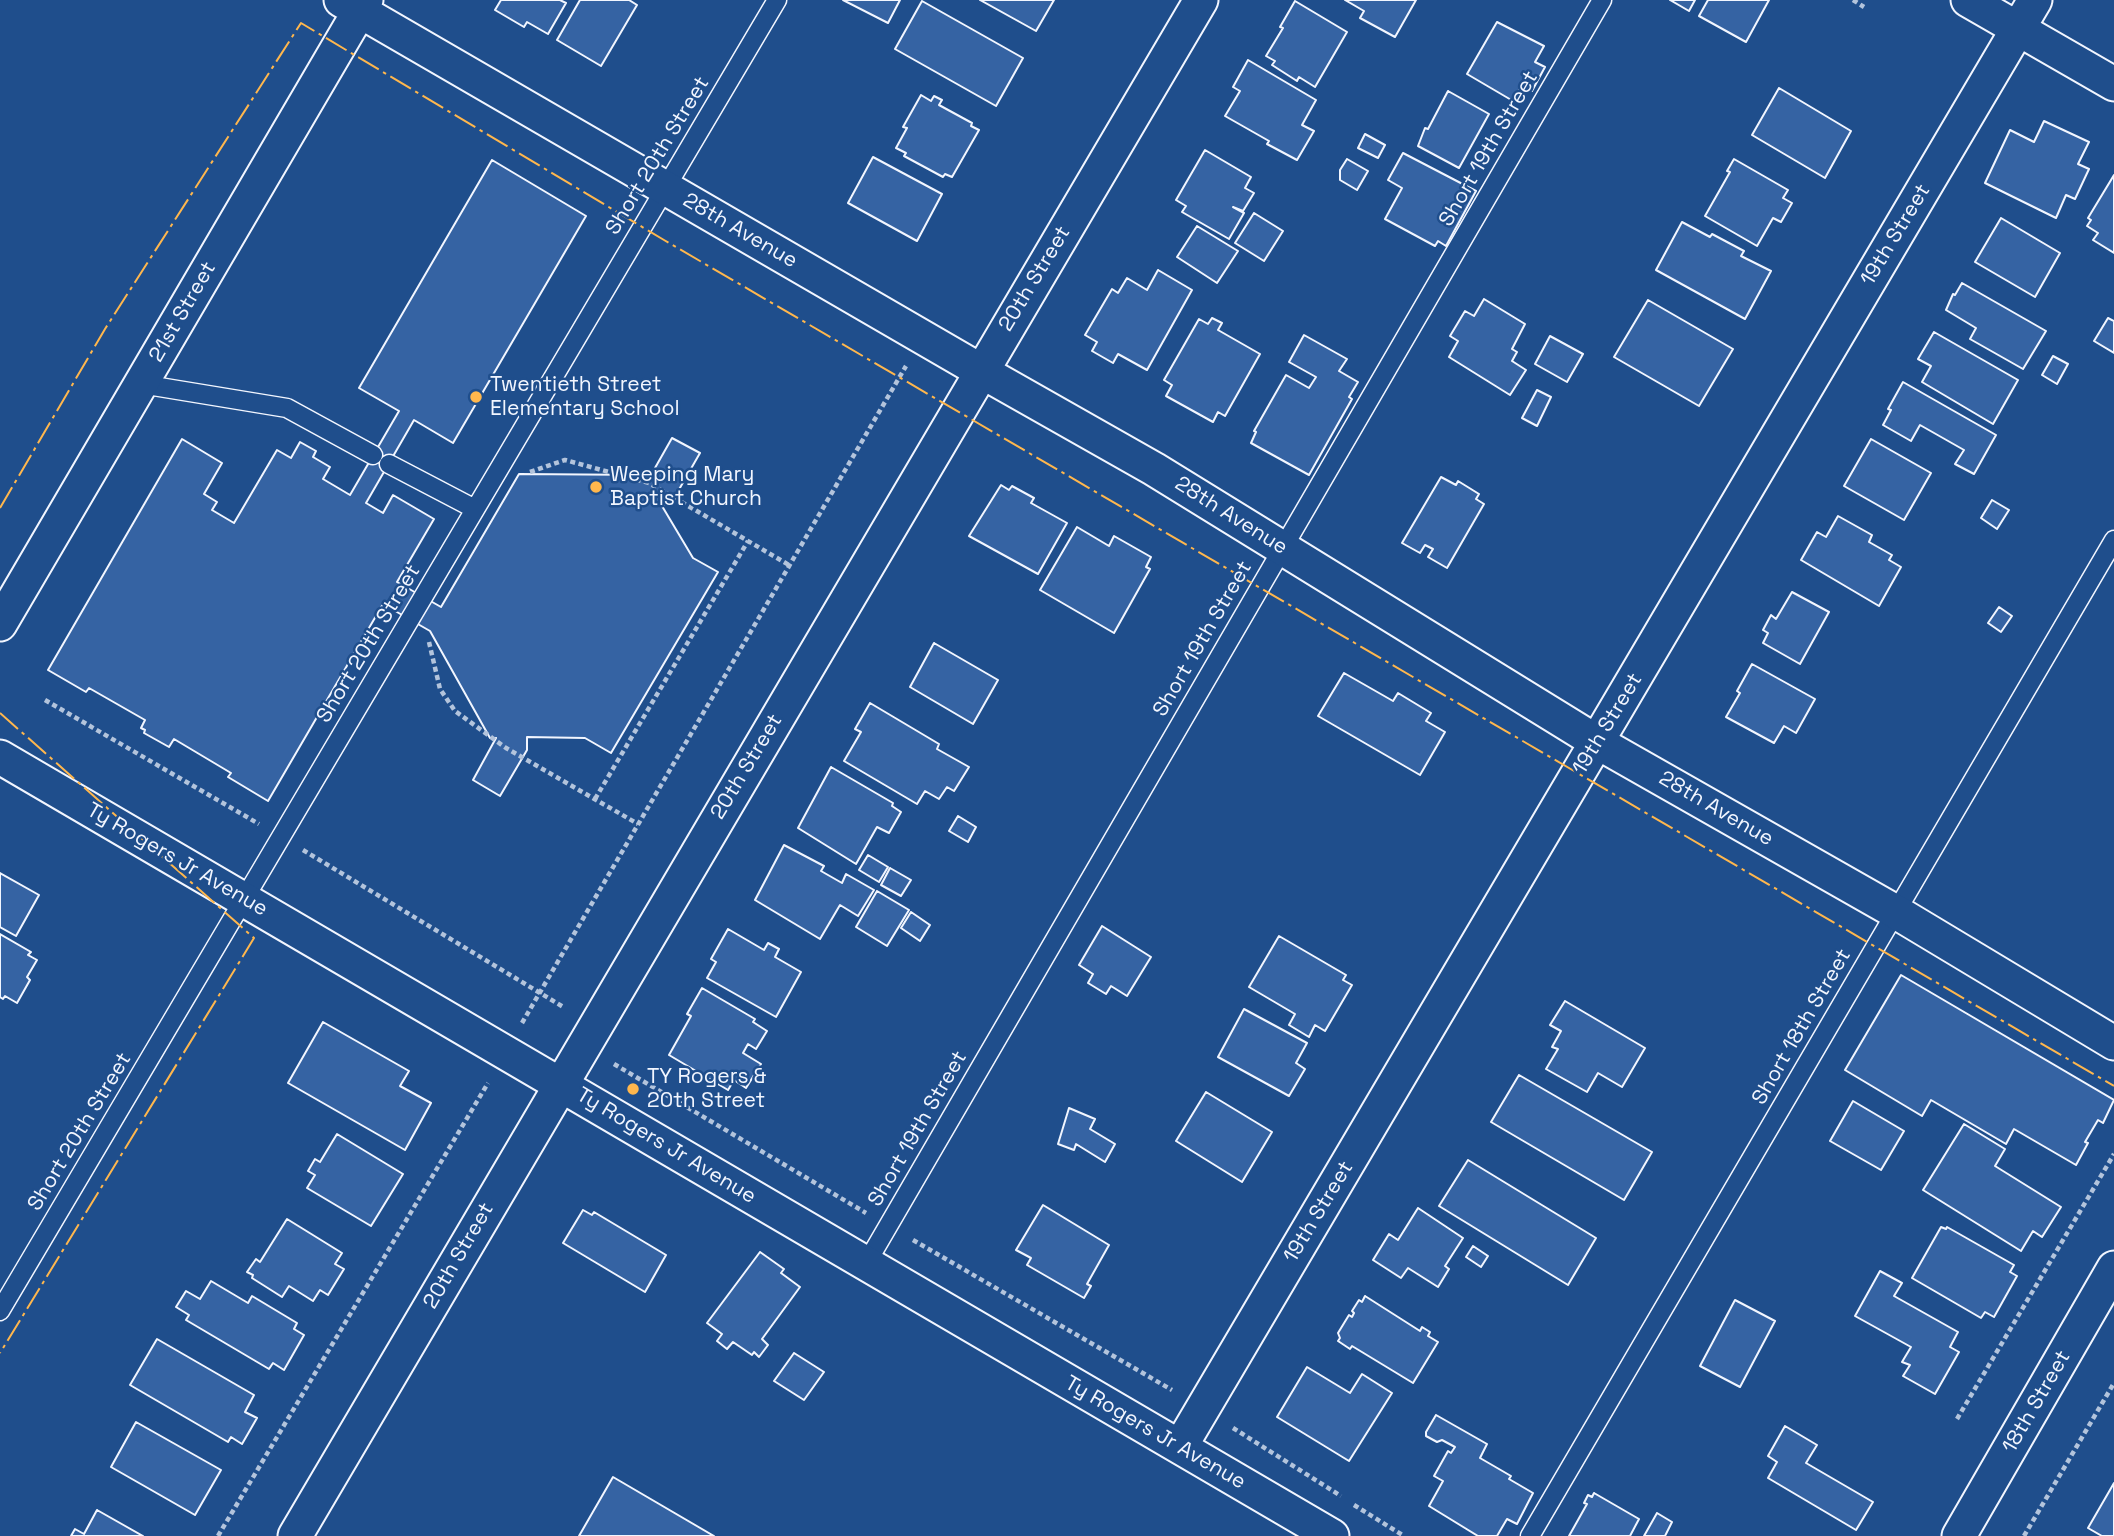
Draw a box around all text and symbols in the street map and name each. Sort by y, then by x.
street label: Short 19th Street [1434,67,1544,231]
street label: Short 20th Street [601,72,715,240]
street label: 19th Street [1856,180,1936,290]
street label: 28th Avenue [678,188,802,274]
street label: 20th Street [994,222,1076,336]
street label: 21st Street [144,257,222,367]
place label: Twentieth Street Elementary School [490,372,680,422]
marker: Twentieth Street Elementary School [468,389,484,405]
place label: Weeping Mary Baptist Church [610,462,762,512]
street label: 28th Avenue [1170,471,1292,561]
marker: Weeping Mary Baptist Church [588,479,604,495]
street label: Short 19th Street [1148,557,1258,721]
street label: Short 20th Street [312,560,426,728]
street label: 19th Street [1568,669,1648,779]
street label: 20th Street [706,710,788,824]
street label: 28th Avenue [1654,766,1778,852]
street label: Ty Rogers Jr Avenue [82,798,272,922]
street label: Short 18th Street [1747,945,1857,1109]
street label: Short 19th Street [863,1047,973,1211]
street label: Short 20th Street [23,1048,137,1216]
place label: TY Rogers & 20th Street [647,1064,767,1114]
marker: TY Rogers & 20th Street [625,1081,641,1097]
street label: Ty Rogers Jr Avenue [572,1082,760,1210]
street label: 19th Street [1279,1157,1359,1267]
street label: 20th Street [419,1199,499,1313]
street label: 18th Street [1998,1346,2076,1458]
street label: Ty Rogers Jr Avenue [1060,1371,1250,1495]

